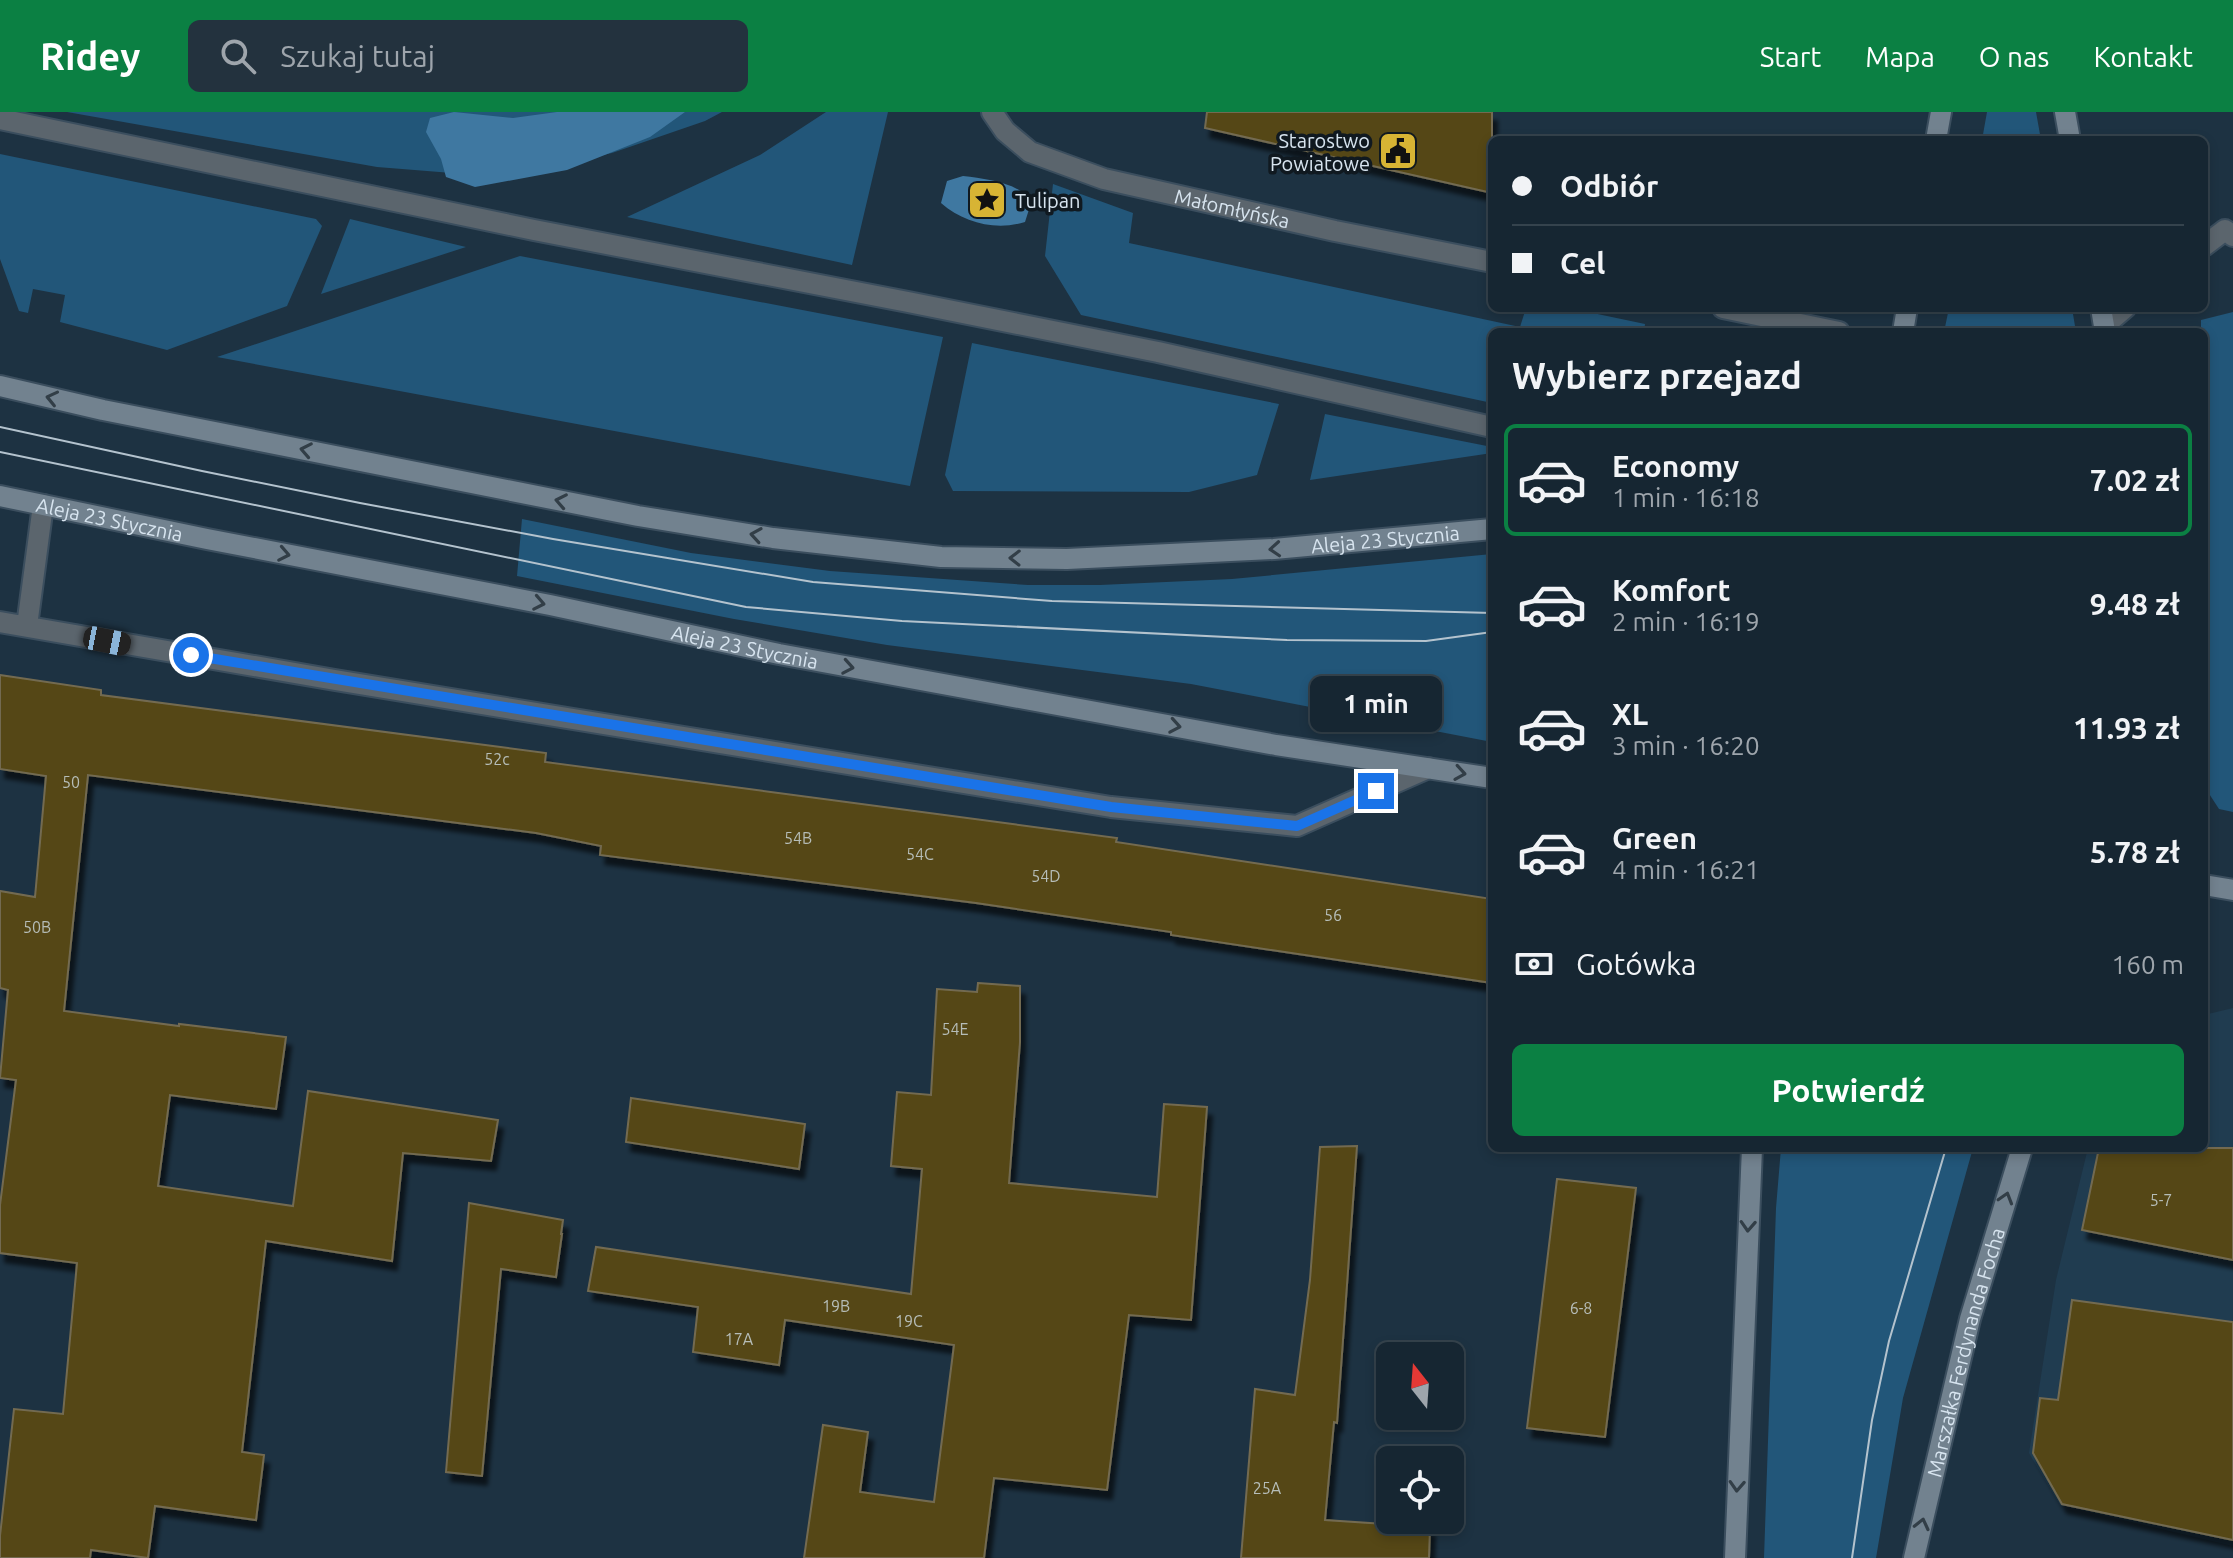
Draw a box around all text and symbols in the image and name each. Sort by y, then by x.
search box [188,20,748,92]
icon: search [216,34,260,78]
text: Ridey [40,35,140,77]
text: Szukaj tutaj [280,39,435,73]
text: Start [1760,41,1821,72]
text: Mapa [1865,41,1935,72]
text: O nas [1979,41,2049,72]
text: Kontakt [2093,41,2193,72]
place label: Starostwo Powiatowe [1270,129,1370,175]
public building icon: Starostwo Powiatowe [1377,130,1419,172]
text: Odbiór [1560,169,1658,203]
place icon: Tulipan [966,179,1008,221]
street label: Małomłyńska [1173,184,1292,232]
place label: Tulipan [1015,189,1080,212]
text: Cel [1560,246,1605,280]
text: Wybierz przejazd [1512,355,1802,396]
one-way arrow [45,390,59,407]
one-way arrow [300,442,313,459]
icon: car [1516,444,1588,516]
text: Economy [1612,449,1739,483]
text: 7.02 zł [2090,463,2180,497]
text: 1 min · 16:18 [1612,483,1760,512]
street label: Aleja 23 Stycznia [34,492,185,545]
one-way arrow [554,493,568,510]
street label: Aleja 23 Stycznia [1310,521,1461,557]
one-way arrow [750,528,763,545]
one-way arrow [1268,540,1281,557]
one-way arrow [276,545,290,562]
one-way arrow [1008,549,1021,567]
icon: car [1516,568,1588,640]
text: Komfort [1612,573,1730,607]
text: 9.48 zł [2090,587,2180,621]
one-way arrow [532,594,545,611]
text: 2 min · 16:19 [1612,607,1760,636]
street label: Aleja 23 Stycznia [669,620,820,672]
car [81,625,133,657]
route start [173,637,209,673]
one-way arrow [842,657,855,674]
callout: 1 min [1310,675,1442,731]
text: 1 min [1343,689,1409,718]
icon: car [1516,692,1588,764]
text: XL [1612,697,1648,731]
text: 11.93 zł [2073,711,2180,745]
one-way arrow [1168,717,1182,734]
text: 3 min · 16:20 [1612,731,1760,760]
house number: 52c [484,750,510,768]
one-way arrow [1453,764,1467,781]
house number: 50 [62,773,80,791]
route end [1358,773,1394,809]
icon: car [1516,816,1588,888]
text: Green [1612,821,1697,855]
house number: 54B [784,829,812,847]
text: 5.78 zł [2090,835,2180,869]
house number: 54C [906,845,934,863]
text: 4 min · 16:21 [1612,855,1760,884]
house number: 54D [1031,867,1061,885]
house number: 56 [1324,906,1342,924]
house number: 50B [23,918,51,936]
icon: cash [1512,942,1556,986]
text: Gotówka [1576,947,1697,981]
text: 160 m [2112,950,2184,979]
house number: 54E [941,1020,969,1038]
button: Potwierdź [1512,1044,2184,1136]
house number: 5-7 [2150,1191,2172,1209]
one-way arrow [1997,1192,2013,1205]
one-way arrow [1740,1220,1757,1233]
street label: Marszałka Ferdynanda Focha [1922,1225,2009,1479]
house number: 19B [822,1297,850,1315]
house number: 6-8 [1570,1299,1592,1317]
house number: 19C [895,1312,923,1330]
house number: 17A [725,1330,754,1348]
north arrow [1376,1342,1464,1430]
map controls [1376,1342,1464,1534]
button: locate [1376,1446,1464,1534]
house number: 25A [1253,1479,1282,1497]
one-way arrow [1729,1480,1746,1493]
one-way arrow [1913,1518,1930,1531]

